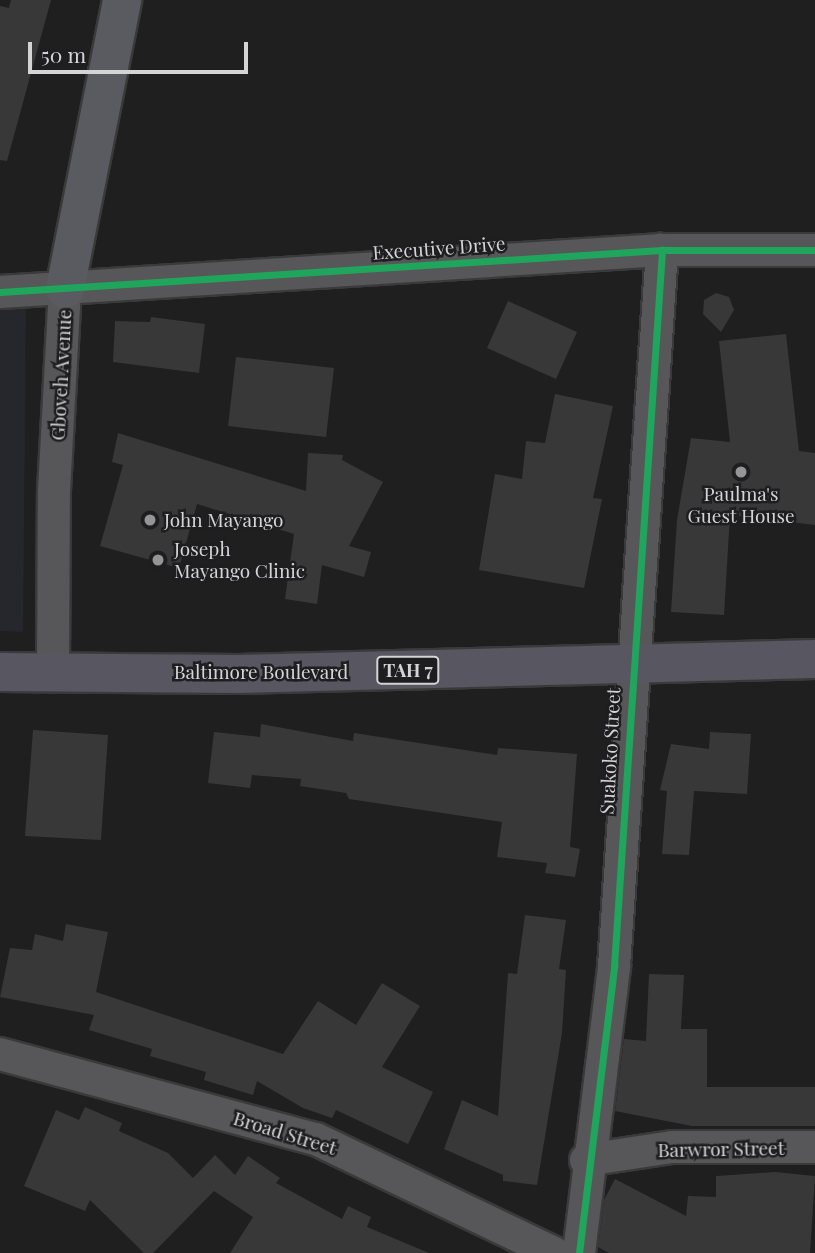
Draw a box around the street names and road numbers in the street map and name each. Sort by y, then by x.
street label: Executive Drive [372,232,506,264]
street label: Gboveh Avenue [46,309,76,441]
road number: TAH 7 [375,656,441,684]
street label: Baltimore Boulevard [174,661,348,683]
street label: Suakoko Street [595,687,625,815]
street label: Broad Street [231,1107,339,1159]
street label: Barwror Street [657,1136,785,1162]

